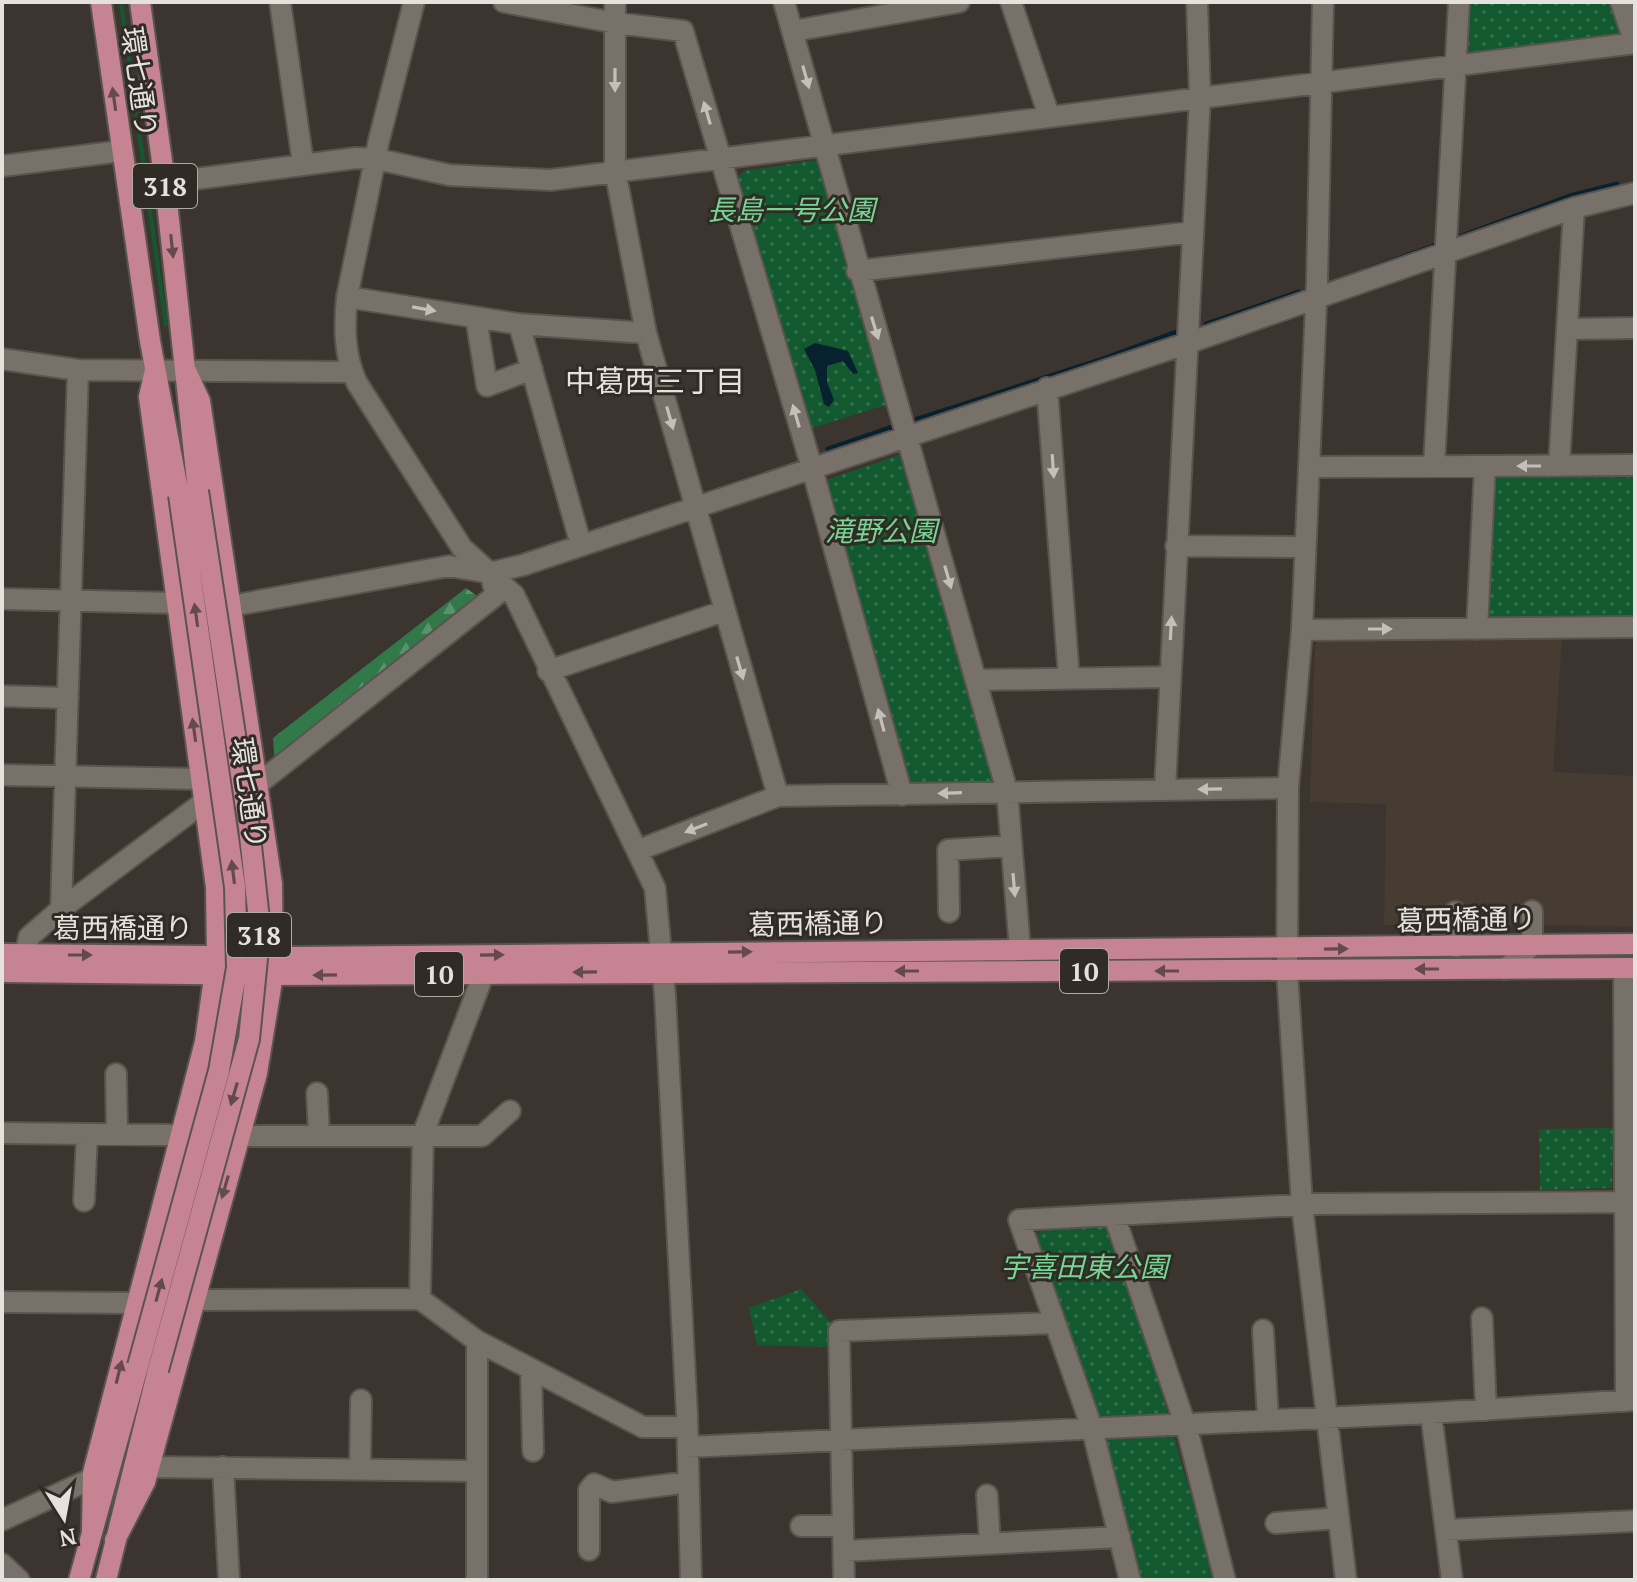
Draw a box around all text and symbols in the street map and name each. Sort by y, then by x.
street label: 環七通り [114,24,166,140]
one-way arrow [800,65,812,90]
one-way arrow [609,68,621,93]
one-way arrow [107,86,120,111]
one-way arrow [700,100,713,124]
road number: 318 [133,164,197,208]
park label: 長島一号公園 [707,191,879,228]
one-way arrow [165,234,178,259]
one-way arrow [412,303,437,315]
one-way arrow [869,316,882,340]
district label: 中葛西三丁目 [565,361,745,401]
one-way arrow [789,403,802,427]
one-way arrow [664,406,677,430]
one-way arrow [1047,454,1060,479]
one-way arrow [1516,460,1541,472]
park label: 滝野公園 [825,512,941,549]
one-way arrow [942,566,955,590]
one-way arrow [189,602,202,627]
one-way arrow [1165,615,1178,640]
one-way arrow [1368,623,1393,636]
one-way arrow [735,656,747,681]
one-way arrow [874,708,887,732]
one-way arrow [187,718,200,743]
street label: 環七通り [224,735,276,851]
one-way arrow [1197,783,1222,795]
one-way arrow [937,787,962,800]
one-way arrow [684,822,708,835]
one-way arrow [227,860,240,885]
one-way arrow [1008,873,1021,898]
street label: 葛西橋通り [1396,899,1536,939]
street label: 葛西橋通り [748,903,888,943]
street label: 葛西橋通り [53,909,193,946]
road number: 318 [227,913,291,957]
one-way arrow [1324,942,1349,955]
one-way arrow [728,946,753,958]
one-way arrow [480,948,505,961]
one-way arrow [68,949,93,961]
road number: 10 [1060,949,1108,993]
road number: 10 [415,952,463,996]
one-way arrow [1414,963,1439,976]
one-way arrow [894,965,919,977]
one-way arrow [1154,965,1179,977]
one-way arrow [572,966,597,978]
one-way arrow [312,969,337,981]
one-way arrow [227,1083,240,1107]
one-way arrow [218,1176,231,1200]
park label: 宇喜田東公園 [1000,1248,1172,1285]
one-way arrow [153,1278,165,1303]
one-way arrow [114,1359,126,1384]
north arrow [24,1478,104,1558]
text: N [57,1522,79,1554]

